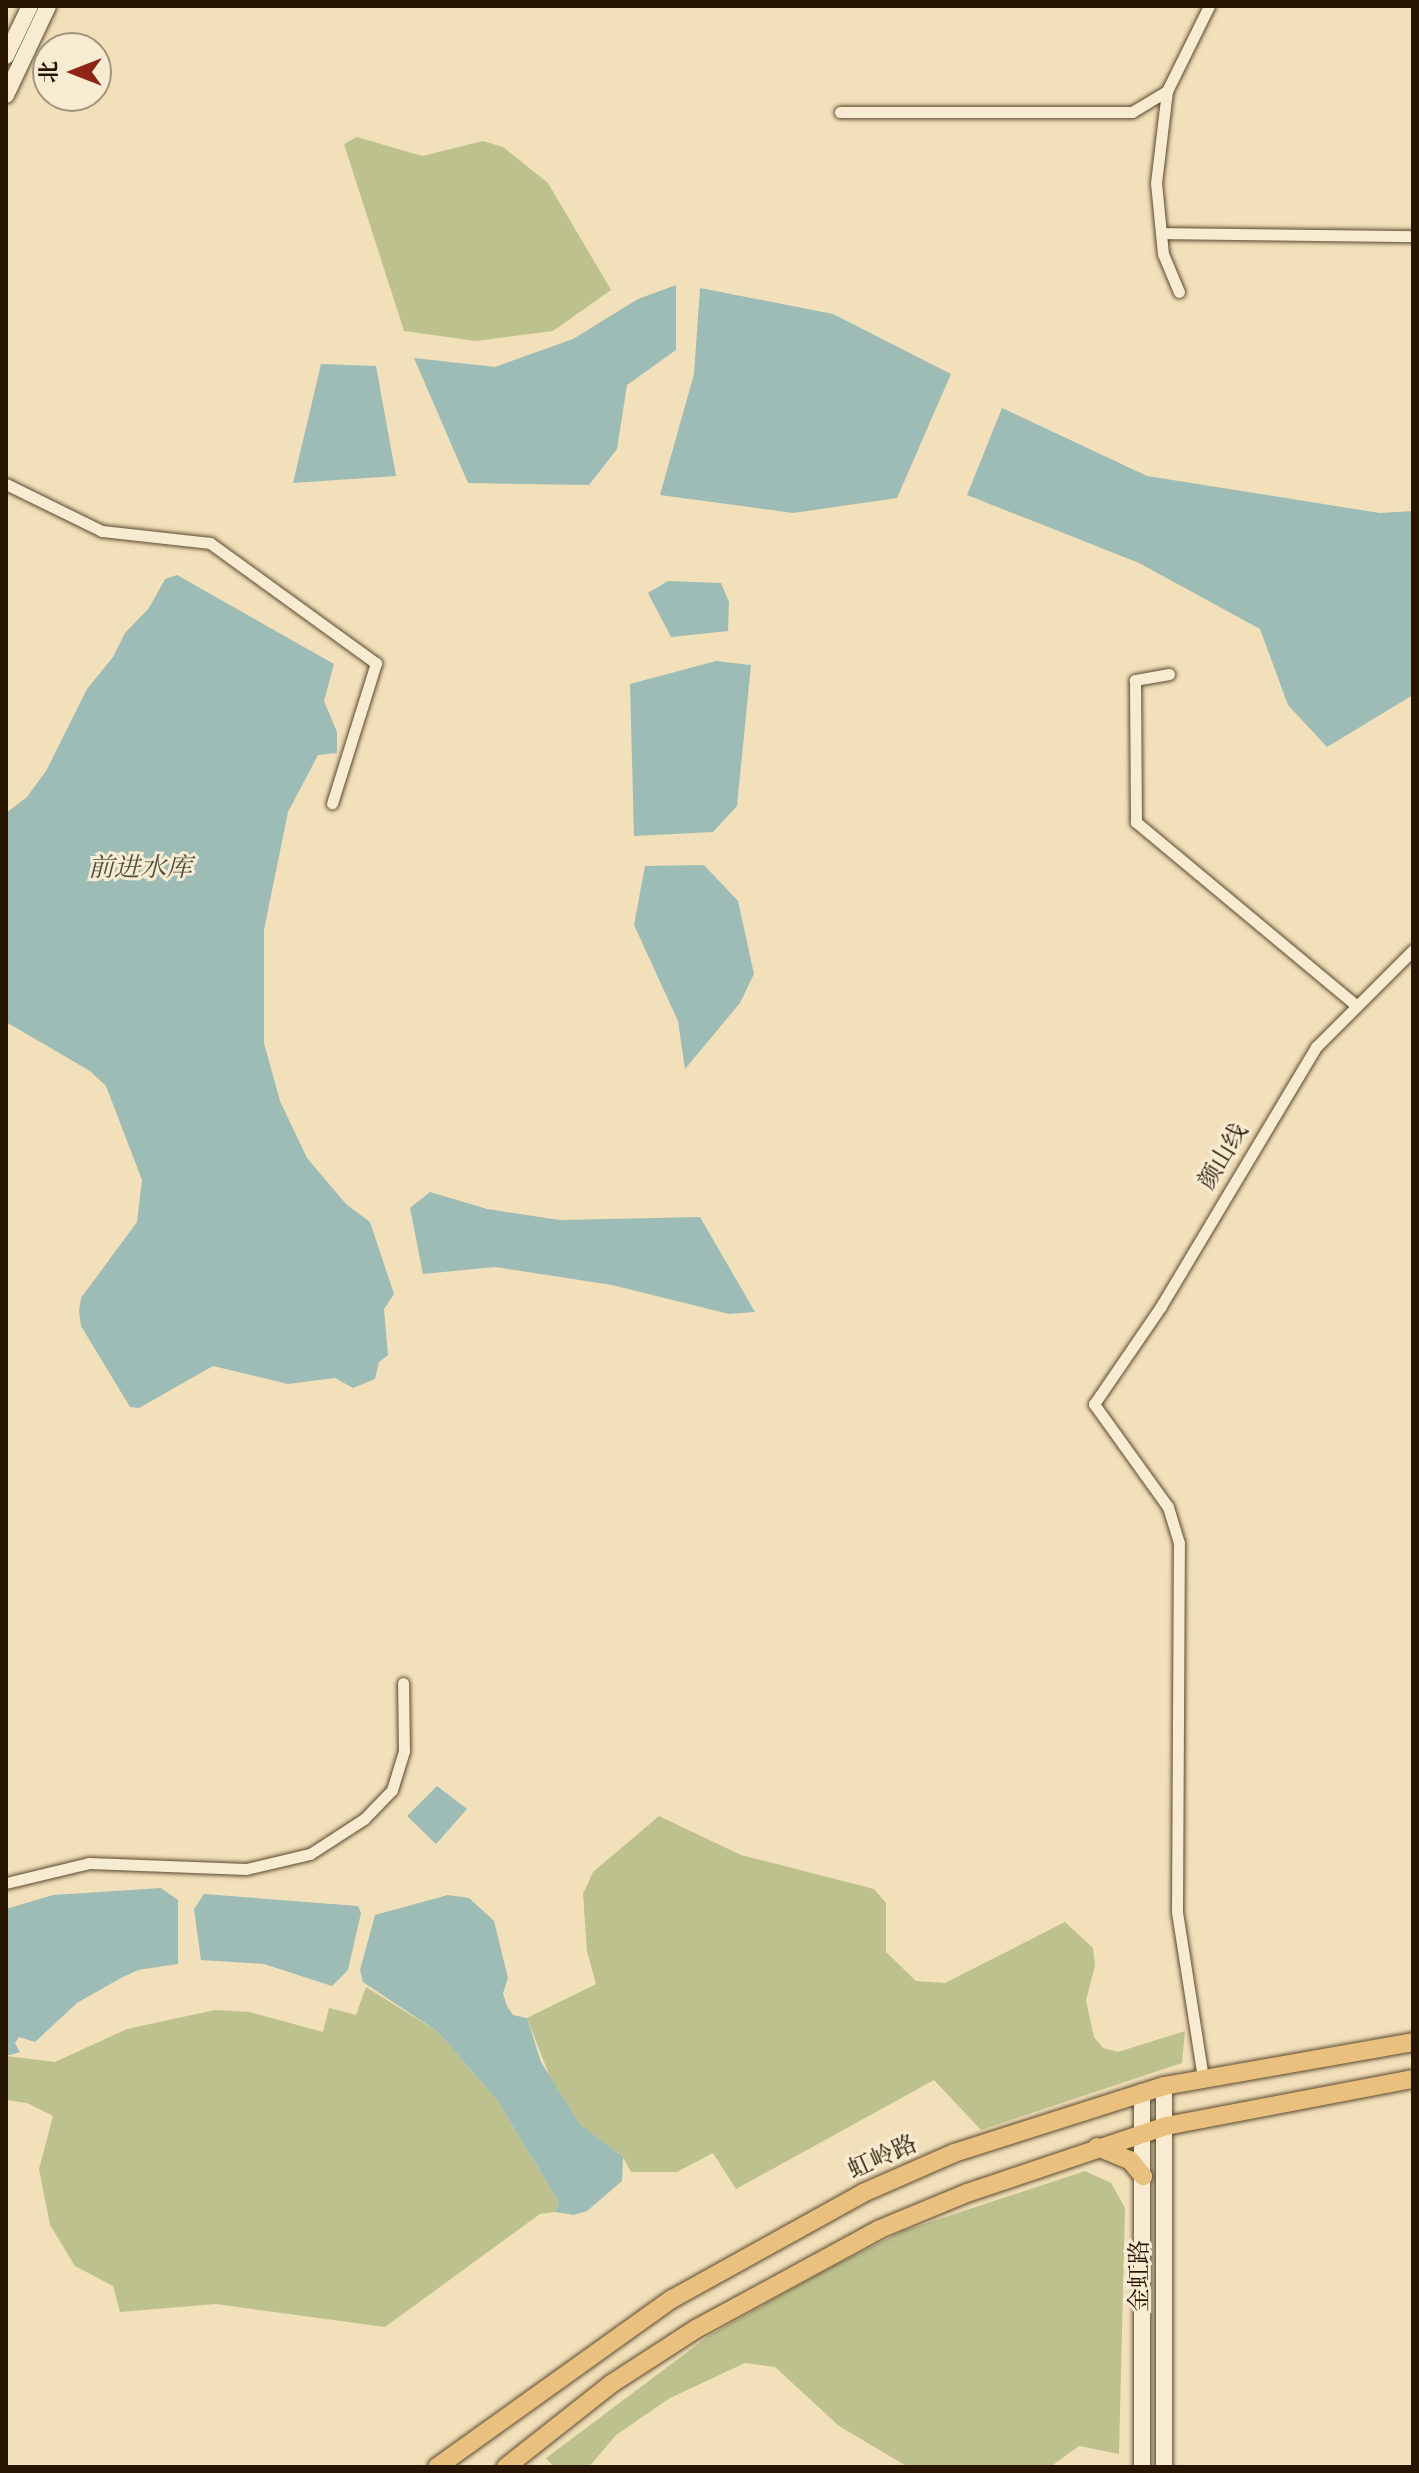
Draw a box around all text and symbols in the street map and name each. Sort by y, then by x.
north arrow [32,32,112,112]
text: 北 [36,61,63,83]
water label: 前进水库 [88,853,192,885]
street label: 颜山线 [1193,1119,1255,1195]
street label: 虹岭路 [844,2130,922,2186]
street label: 金虹路 [1127,2240,1155,2312]

